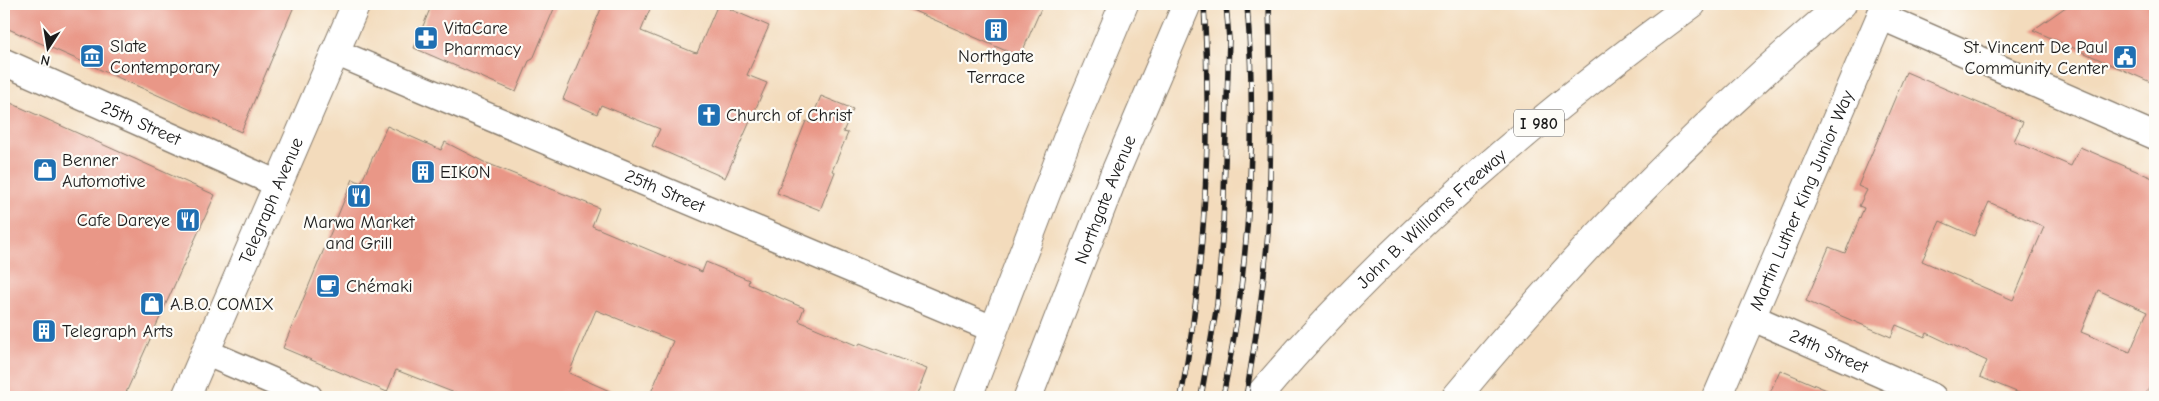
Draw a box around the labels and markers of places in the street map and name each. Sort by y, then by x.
building icon: Northgate Terrace [983,17,1009,43]
place label: VitaCare Pharmacy [444,18,522,60]
pharmacy icon: VitaCare Pharmacy [413,25,439,51]
place label: Slate Contemporary [110,36,220,78]
place label: St. Vincent De Paul Community Center [1964,37,2109,79]
museum icon: Slate Contemporary [79,43,105,69]
public building icon: St. Vincent De Paul Community Center [2112,44,2138,70]
place label: Northgate Terrace [958,46,1034,88]
church icon: Church of Christ [696,102,722,128]
place label: Church of Christ [726,105,853,126]
place label: Benner Automotive [62,150,145,192]
shop icon: Benner Automotive [32,157,58,183]
building icon: EIKON [410,159,436,185]
place label: EIKON [440,162,491,183]
restaurant icon: Marwa Market and Grill [346,183,372,209]
restaurant icon: Cafe Dareye [175,207,201,233]
place label: Cafe Dareye [77,210,170,231]
place label: Marwa Market and Grill [303,212,415,254]
cafe icon: Chémaki [315,273,341,299]
place label: Chémaki [346,276,413,297]
shop icon: A.B.O. COMIX [139,291,165,317]
place label: A.B.O. COMIX [170,294,274,315]
building icon: Telegraph Arts [31,318,57,344]
place label: Telegraph Arts [62,321,173,342]

